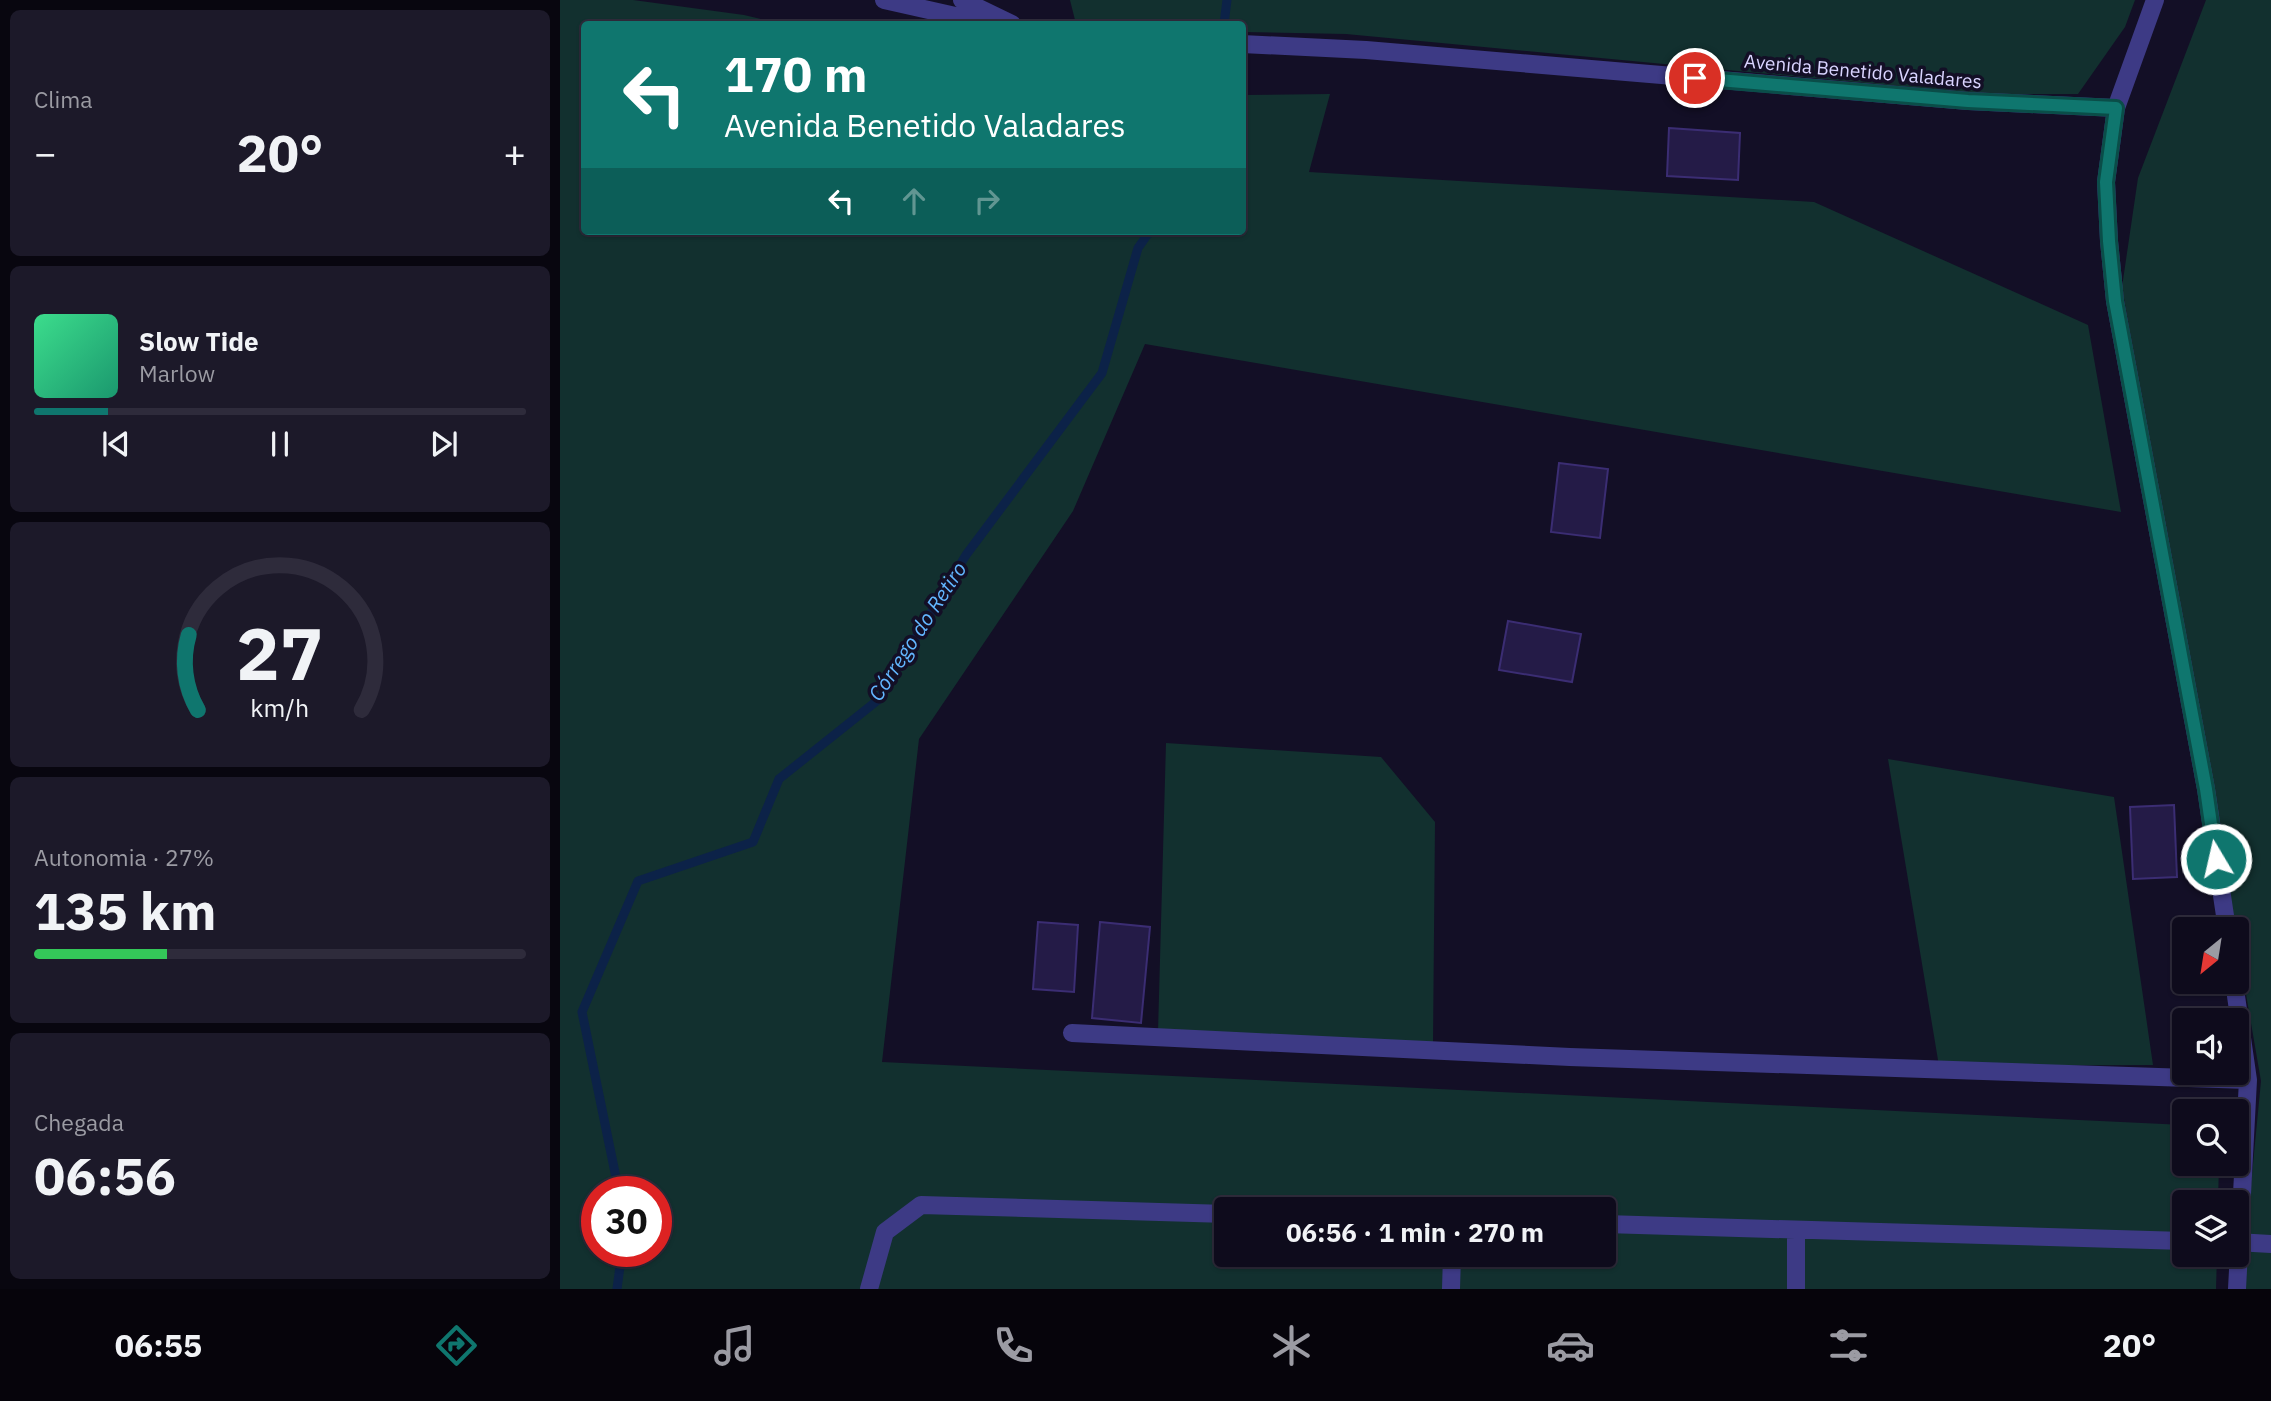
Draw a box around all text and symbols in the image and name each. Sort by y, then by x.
text: 170 m [724,42,868,105]
pin [1665,48,1725,108]
icon: left [609,49,700,140]
street label: Avenida Benetido Valadares [1743,49,1983,93]
icon: arrive [1676,59,1714,97]
text: Clima [34,84,93,114]
text: Avenida Benetido Valadares [724,104,1126,146]
text: 20° [237,119,323,186]
text: − [34,128,57,177]
text: + [503,128,526,177]
icon: left [822,182,860,220]
icon: ahead [895,182,933,220]
icon: right [968,182,1006,220]
text: Slow Tide [139,324,259,358]
text: Marlow [139,358,215,388]
icon: previous [97,425,135,463]
icon: pause [261,425,299,463]
icon: next [425,425,463,463]
water label: Córrego do Retiro [862,556,972,706]
text: 27 [236,606,324,701]
text: km/h [251,691,309,724]
position arrow [2179,822,2253,896]
text: Autonomia · 27% [34,842,214,872]
text: 135 km [34,877,216,944]
north arrow [2172,917,2249,994]
map controls [2172,917,2249,1267]
button: sound [2172,1008,2249,1085]
button: search [2172,1099,2249,1176]
text: Chegada [34,1107,124,1137]
text: 06:56 [34,1142,176,1209]
speed limit sign: 30 [581,1176,672,1267]
button: layers [2172,1190,2249,1267]
text: 06:56 · 1 min · 270 m [1286,1215,1544,1249]
icon: directions [432,1321,481,1370]
icon: music [710,1321,759,1370]
icon: phone [989,1321,1038,1370]
icon: climate [1267,1321,1316,1370]
icon: car [1546,1321,1595,1370]
icon: filters [1824,1321,1873,1370]
text: 06:55 [115,1324,202,1366]
text: 20° [2103,1324,2156,1366]

